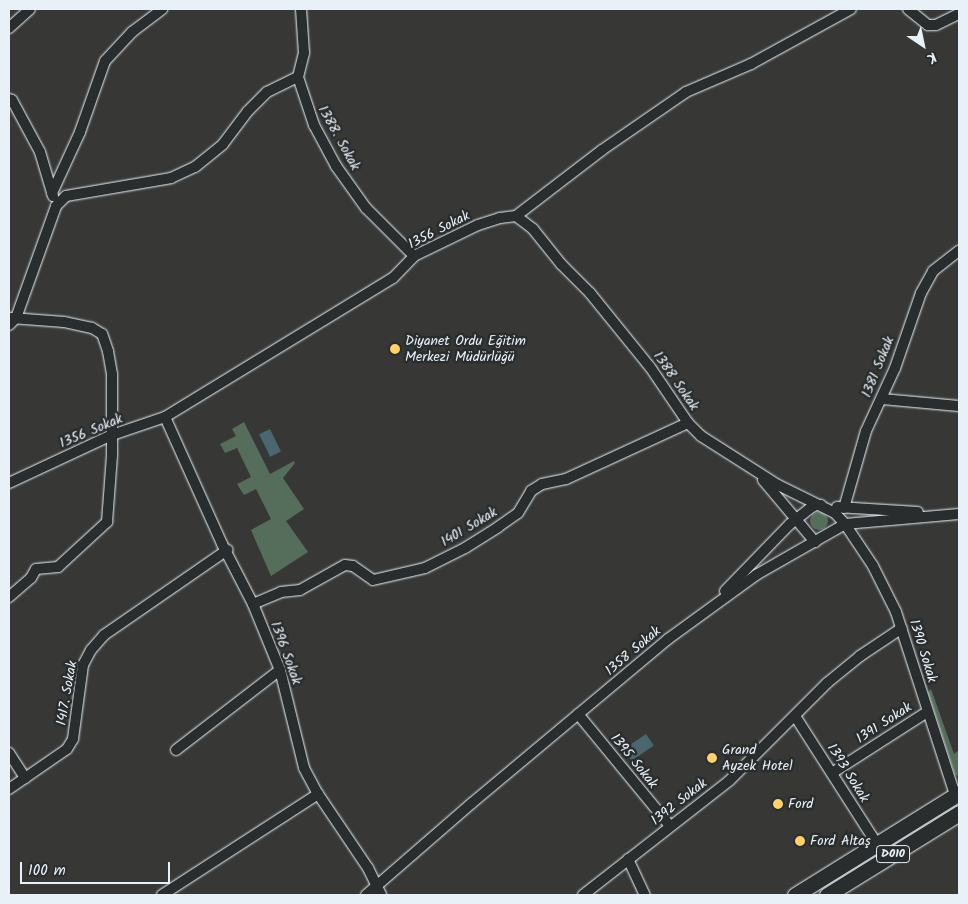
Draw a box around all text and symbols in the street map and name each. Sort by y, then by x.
north arrow [898,20,948,70]
text: K [922,46,941,69]
street label: 1388. Sokak [314,103,364,173]
street label: 1356 Sokak [405,207,473,253]
place label: Diyanet Ordu Eğitim Merkezi Müdürlüğü [405,333,526,366]
street label: 1381 Sokak [858,334,898,400]
marker: Diyanet Ordu Eğitim Merkezi Müdürlüğü [389,343,401,355]
street label: 1388 Sokak [650,348,702,414]
street label: 1356 Sokak [57,410,125,452]
street label: 1401 Sokak [438,504,500,550]
street label: 1390 Sokak [905,617,941,685]
street label: 1396 Sokak [267,619,305,687]
street label: 1358 Sokak [602,623,664,679]
street label: 1417. Sokak [53,659,81,727]
street label: 1391 Sokak [853,699,915,747]
street label: 1395 Sokak [607,730,661,792]
street label: 1393 Sokak [823,740,873,806]
place label: Grand Ayzek Hotel [722,742,793,774]
marker: Grand Ayzek Hotel [706,752,718,764]
street label: 1392 Sokak [648,775,710,829]
place label: Ford [788,796,813,812]
marker: Ford [772,798,784,810]
place label: Ford Altaş [810,833,871,849]
marker: Ford Altaş [794,835,806,847]
road number: D010 [876,844,910,864]
scale bar [22,852,172,884]
text: 100 m [28,859,66,883]

